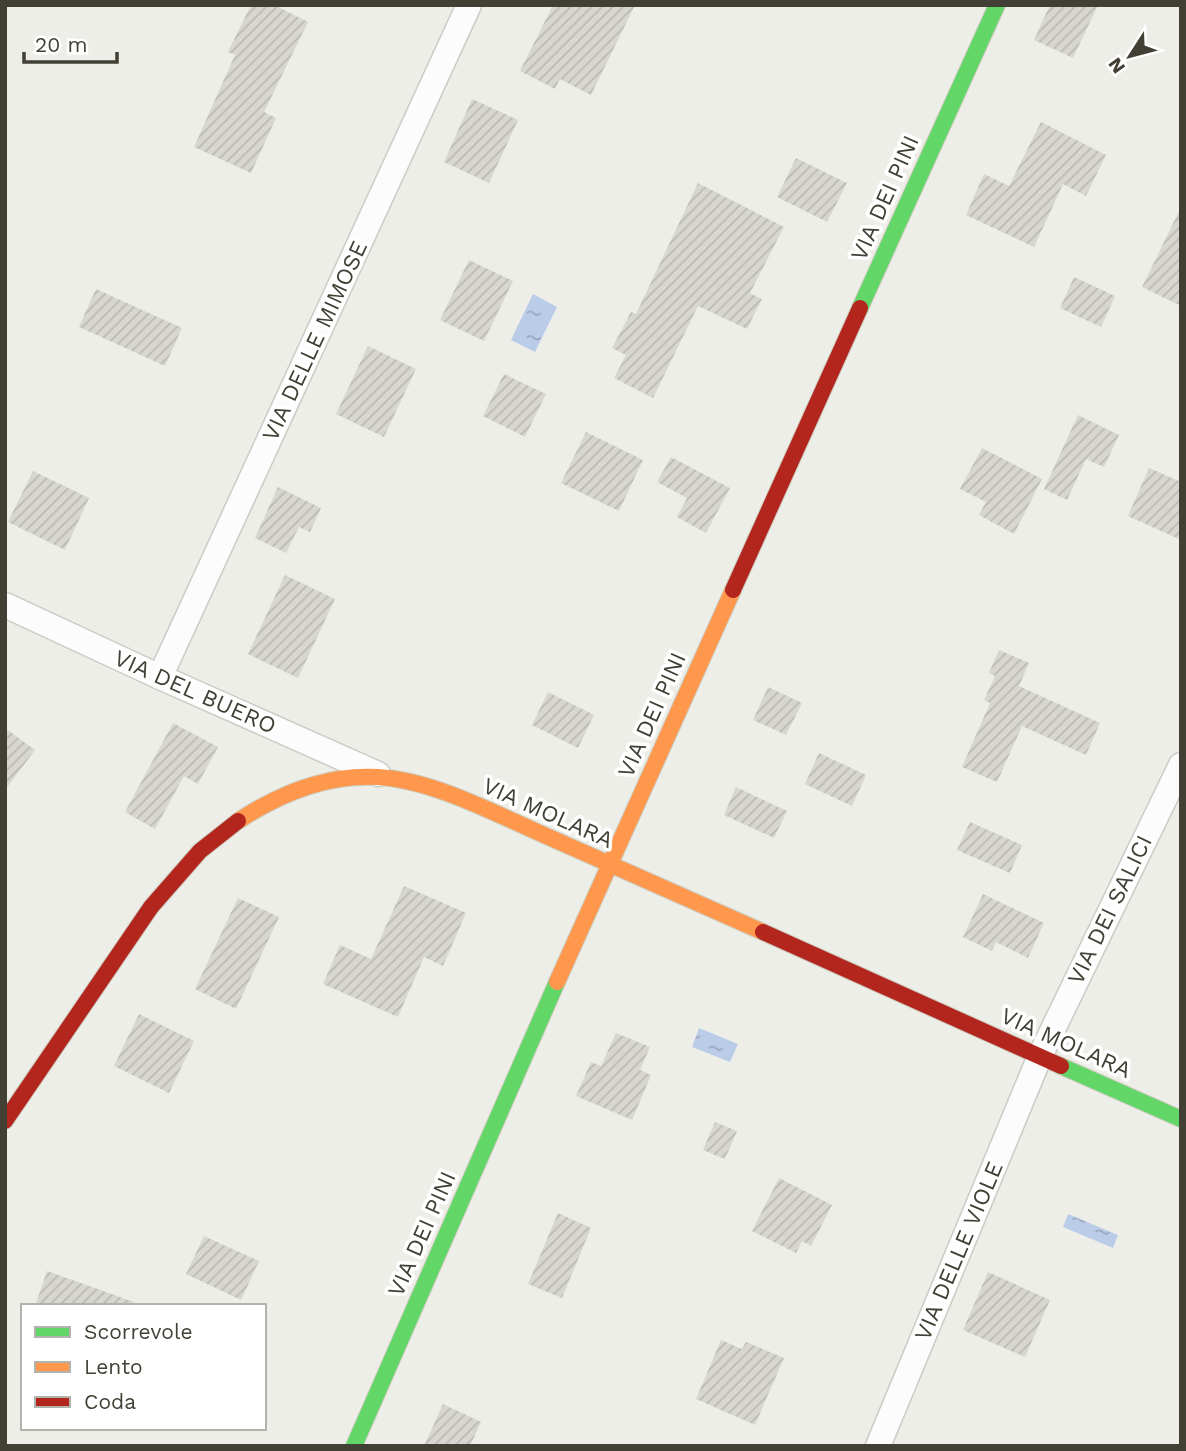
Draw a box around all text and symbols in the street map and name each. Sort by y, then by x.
scale bar [24,21,117,65]
north arrow [1095,21,1165,91]
text: 20 m [35,32,87,57]
text: N [1103,53,1130,78]
street label: VIA DEI PINI [845,131,925,265]
street label: VIA DELLE MIMOSE [257,237,373,445]
street label: VIA DEL BUERO [110,644,280,740]
street label: VIA DEI PINI [612,648,692,782]
street label: VIA MOLARA [479,772,617,854]
street label: VIA DEI SALICI [1062,831,1158,989]
street label: VIA MOLARA [997,1002,1135,1084]
street label: VIA DELLE VIOLE [909,1158,1009,1344]
street label: VIA DEI PINI [382,1167,462,1301]
legend [21,1304,266,1430]
text: Scorrevole [84,1319,193,1344]
text: Lento [84,1354,143,1379]
text: Coda [84,1389,136,1414]

